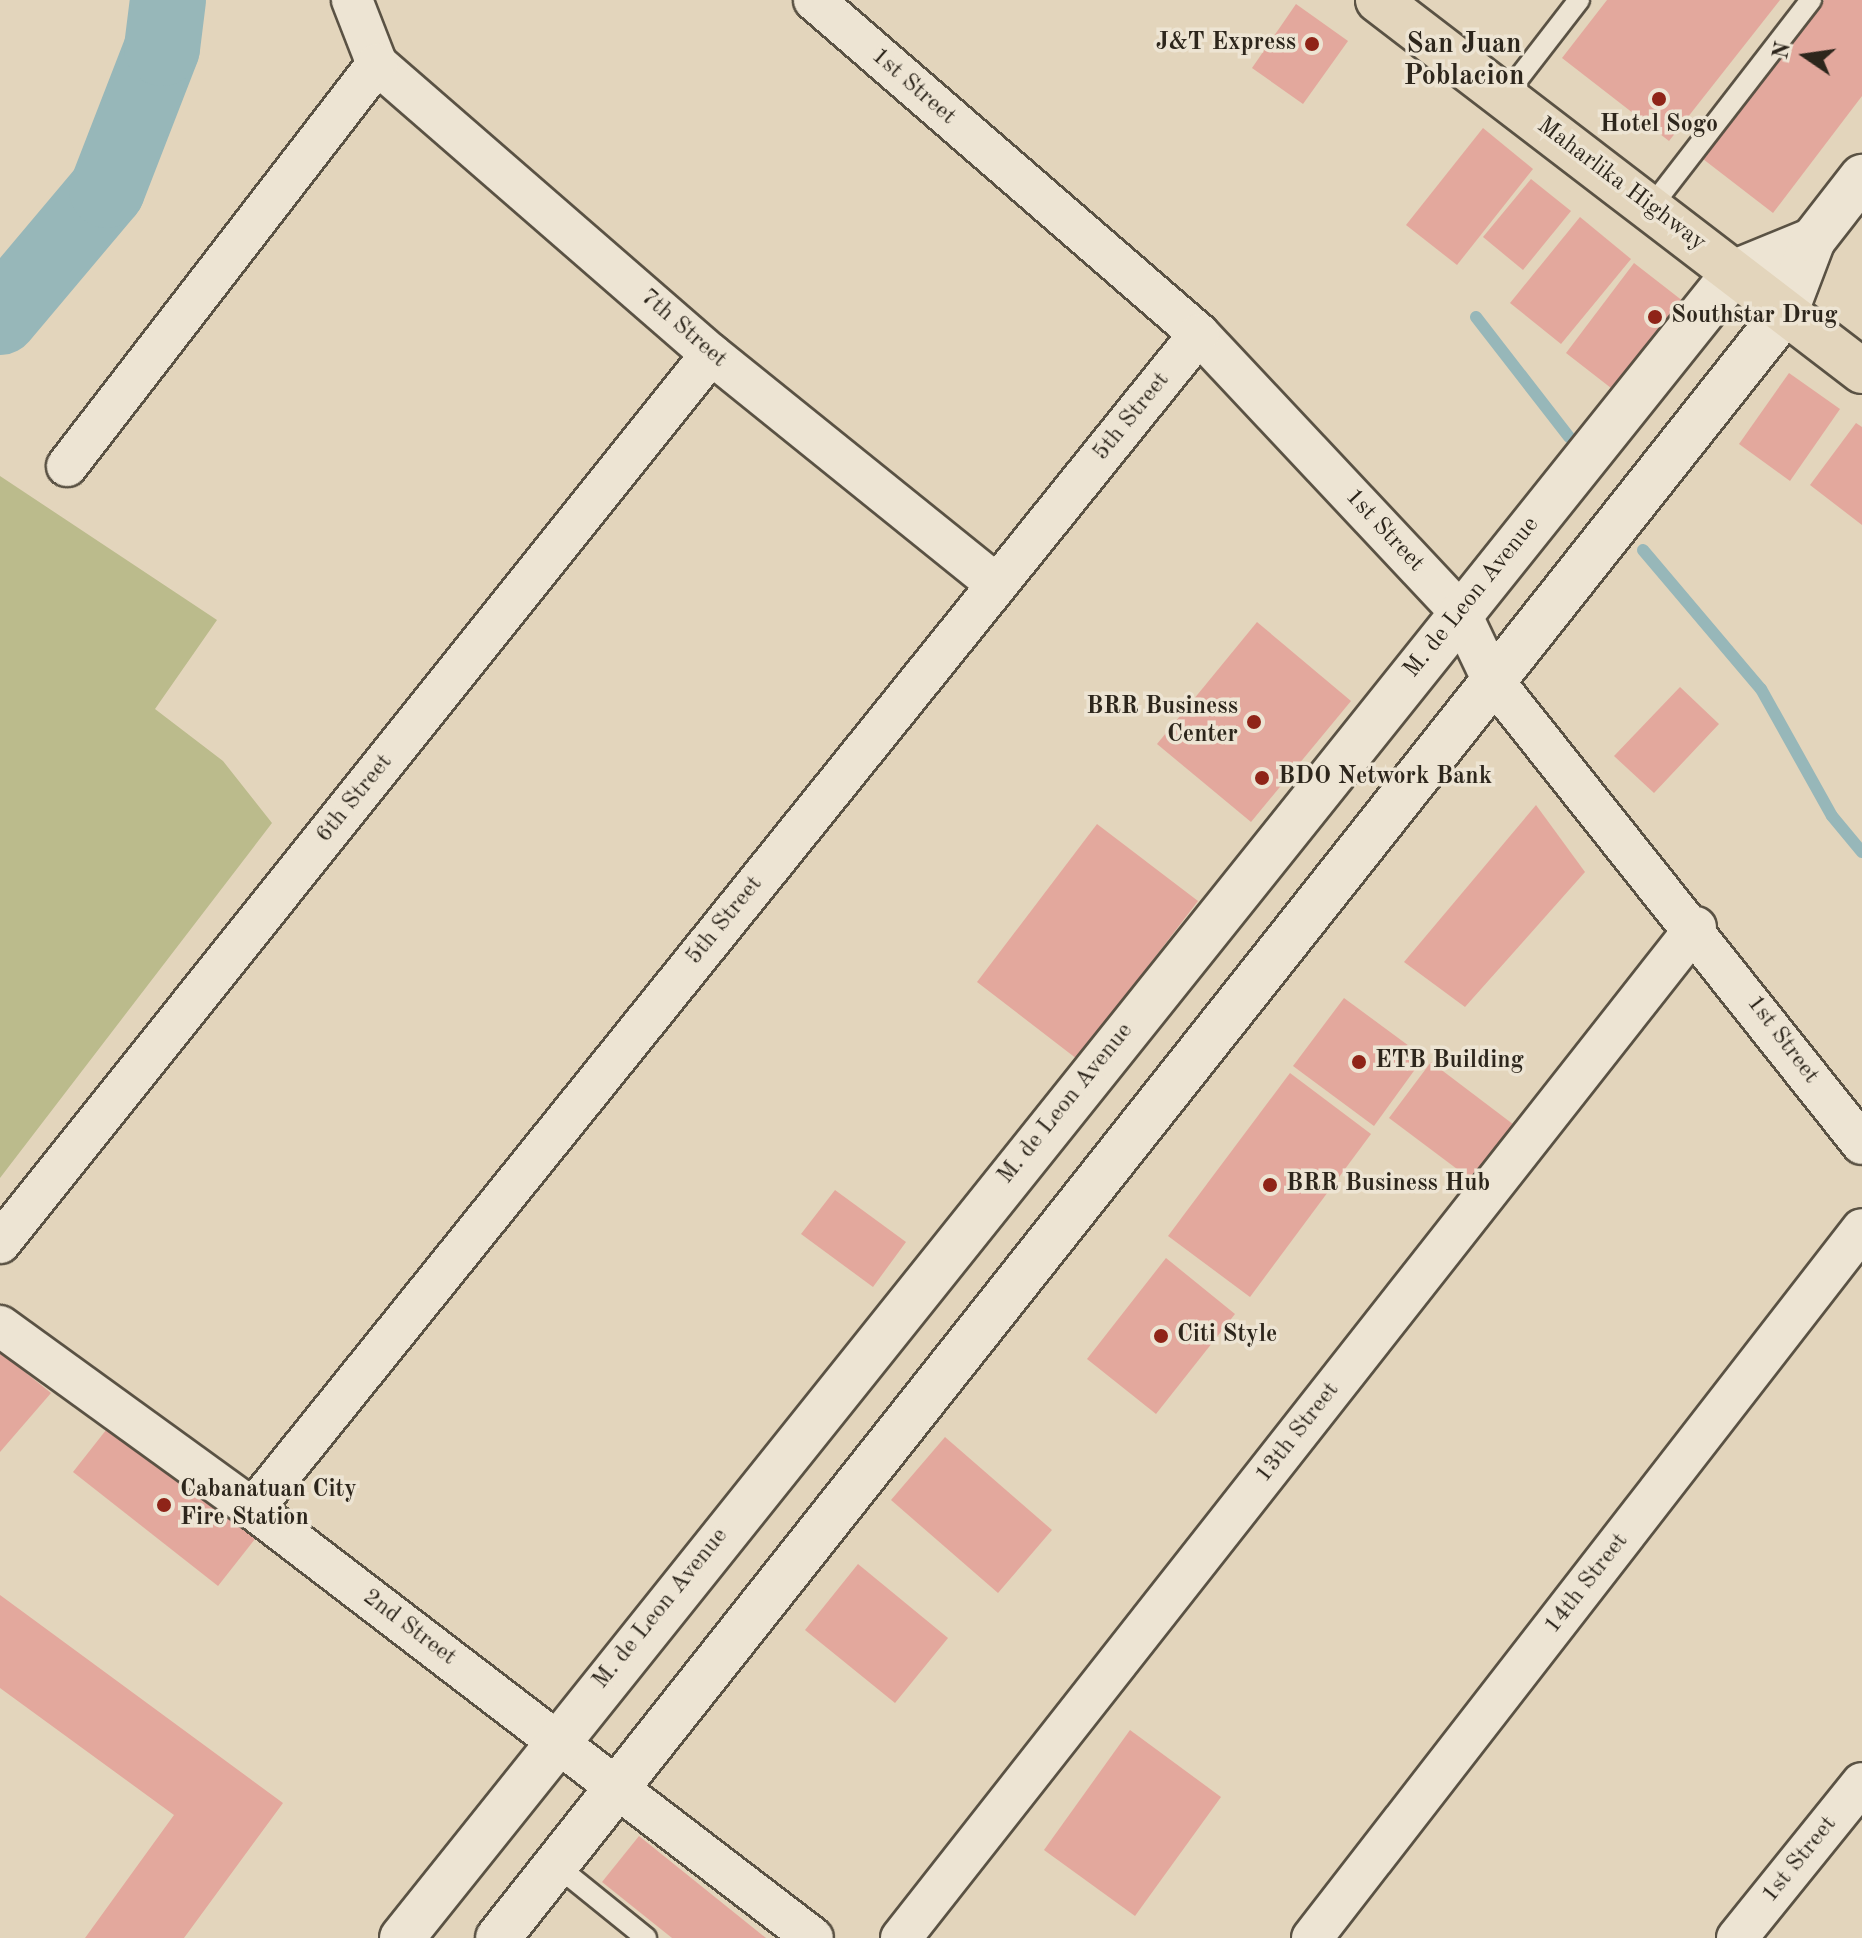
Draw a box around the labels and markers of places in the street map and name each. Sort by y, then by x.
place label: J&T Express [1156,30,1296,58]
marker: J&T Express [1303,35,1321,53]
marker: Hotel Sogo [1650,90,1668,108]
place label: Hotel Sogo [1600,112,1718,140]
place label: Southstar Drug [1671,303,1838,331]
marker: Southstar Drug [1646,308,1664,326]
place label: BRR Business Center [1086,694,1238,750]
marker: BRR Business Center [1245,713,1263,731]
place label: BDO Network Bank [1278,764,1492,792]
marker: BDO Network Bank [1253,769,1271,787]
place label: ETB Building [1375,1048,1524,1076]
marker: ETB Building [1350,1053,1368,1071]
place label: BRR Business Hub [1286,1171,1490,1199]
marker: BRR Business Hub [1261,1176,1279,1194]
place label: Citi Style [1177,1322,1277,1350]
marker: Citi Style [1152,1327,1170,1345]
place label: Cabanatuan City Fire Station [180,1477,357,1533]
marker: Cabanatuan City Fire Station [155,1496,173,1514]

